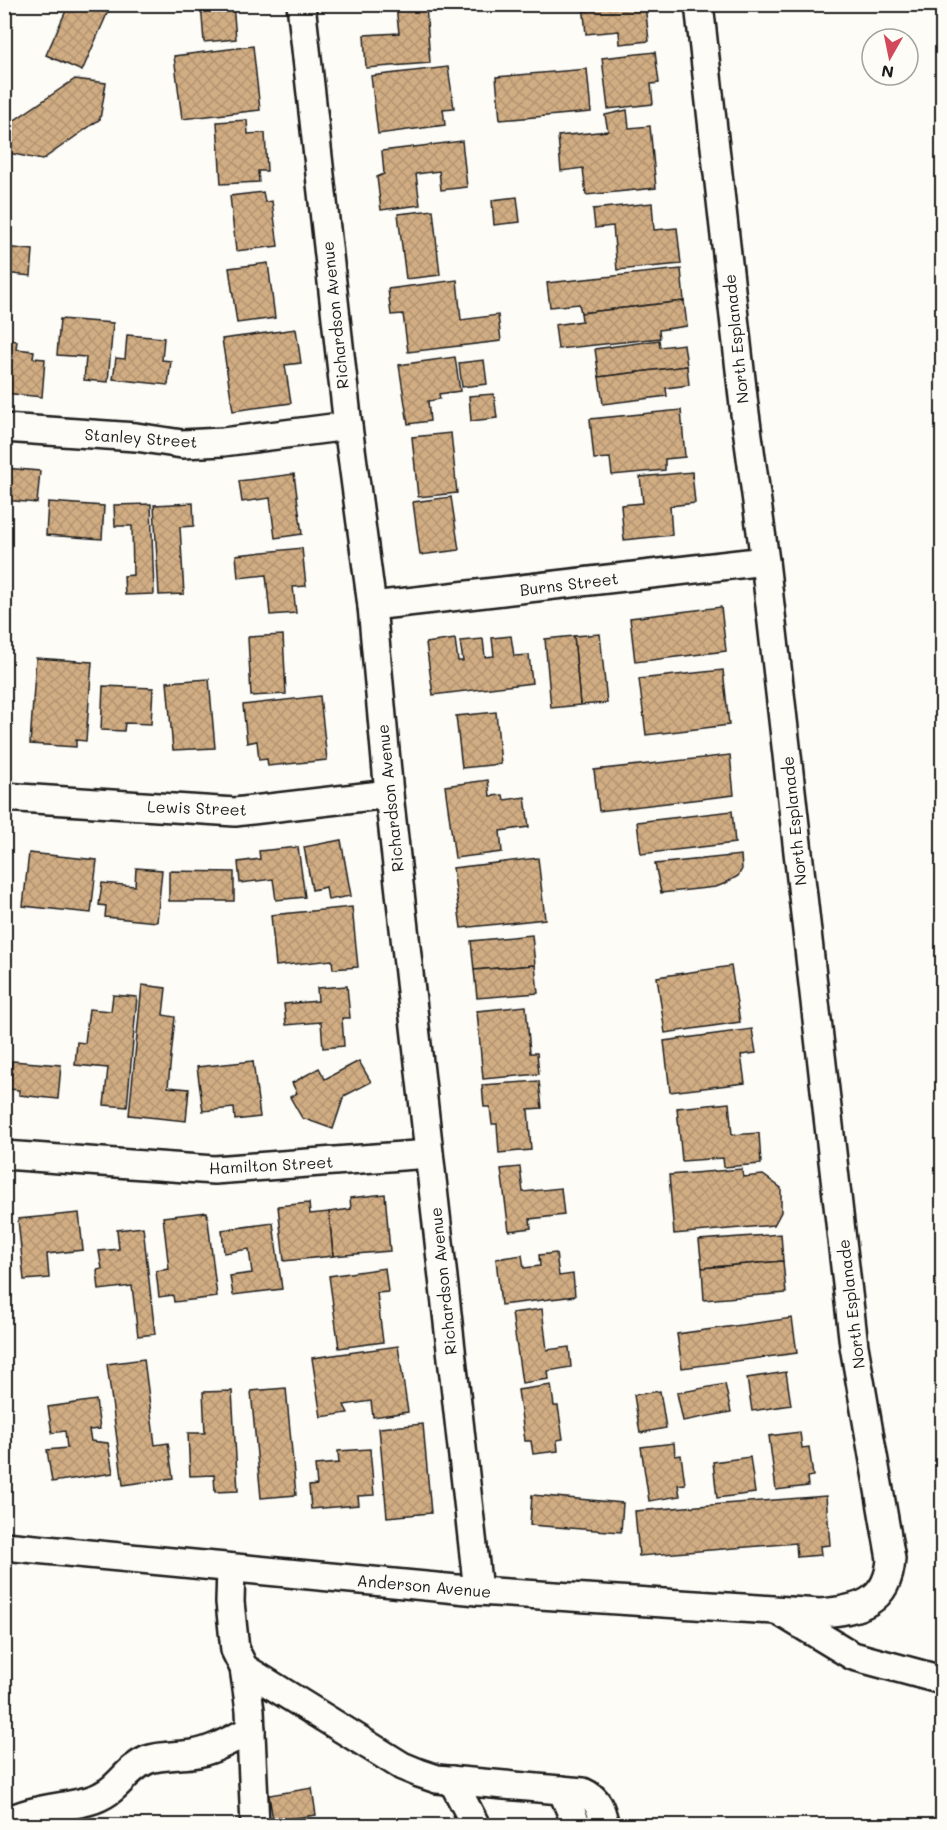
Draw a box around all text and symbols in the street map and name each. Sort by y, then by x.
north arrow [860,27,920,87]
text: N [880,61,895,84]
street label: Richardson Avenue [316,240,353,390]
street label: North Esplanade [718,273,753,405]
street label: Stanley Street [84,423,198,452]
street label: Burns Street [518,567,620,600]
street label: Richardson Avenue [371,723,408,873]
street label: North Esplanade [776,755,811,887]
street label: Lewis Street [147,795,247,820]
street label: Hamilton Street [208,1151,334,1178]
street label: Richardson Avenue [424,1206,461,1356]
street label: North Esplanade [832,1238,869,1370]
street label: Anderson Avenue [356,1569,492,1602]

